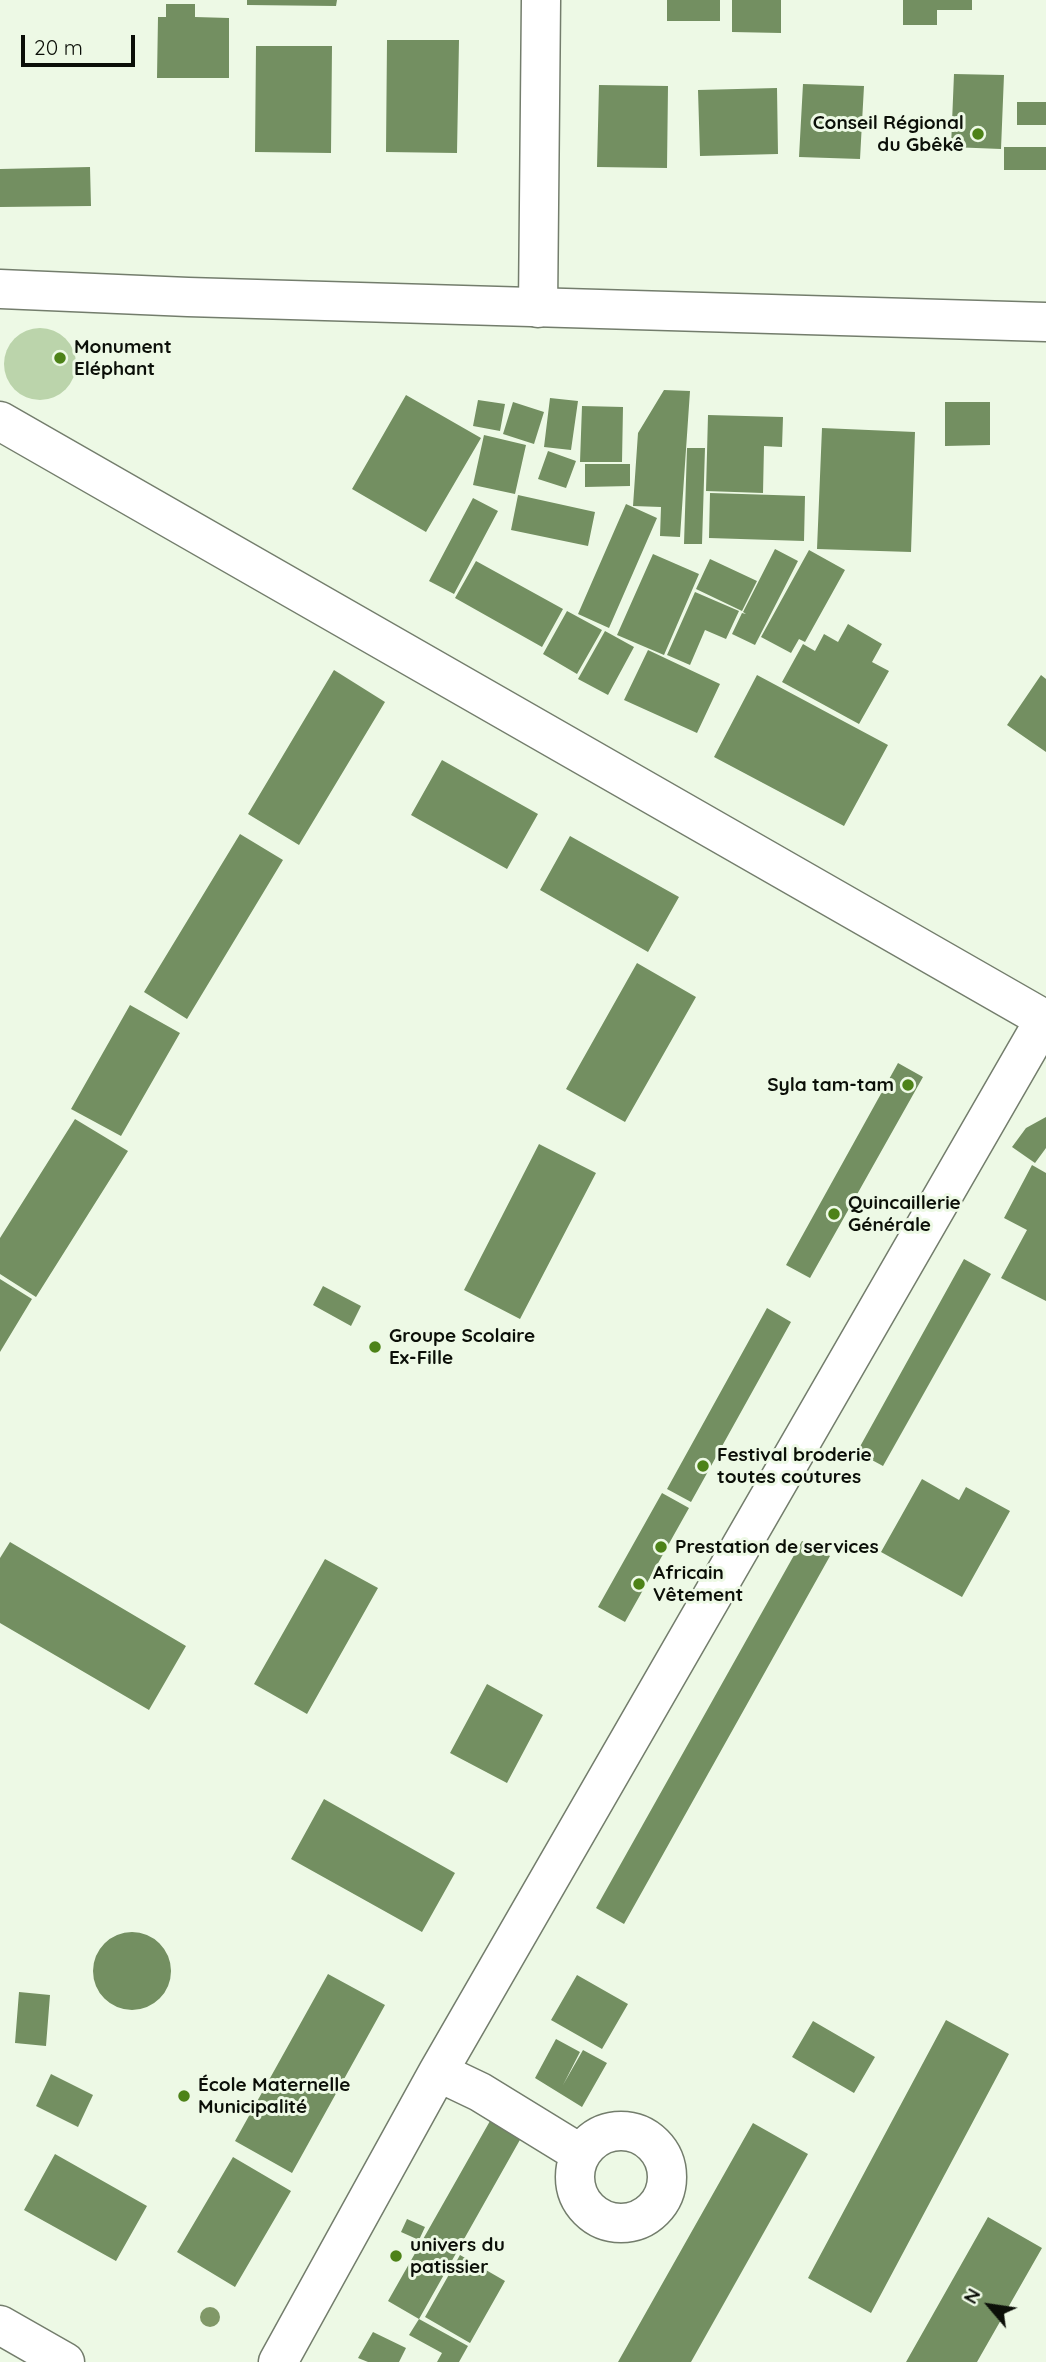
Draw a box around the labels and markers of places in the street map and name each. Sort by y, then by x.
place label: Conseil Régional du Gbêkê [813,112,964,156]
marker: Conseil Régional du Gbêkê [970,126,986,142]
place label: Monument Eléphant [74,336,172,380]
marker: Monument Eléphant [52,350,68,366]
place label: Syla tam-tam [767,1074,894,1096]
marker: Syla tam-tam [900,1077,916,1093]
place label: Quincaillerie Générale [848,1192,961,1236]
marker: Quincaillerie Générale [826,1206,842,1222]
place label: Groupe Scolaire Ex-Fille [389,1325,535,1369]
marker: Groupe Scolaire Ex-Fille [367,1339,383,1355]
place label: Festival broderie toutes coutures [717,1444,872,1488]
marker: Festival broderie toutes coutures [695,1458,711,1474]
place label: Prestation de services [675,1536,879,1558]
marker: Prestation de services [653,1539,669,1555]
place label: Africain Vêtement [653,1562,743,1606]
marker: Africain Vêtement [631,1576,647,1592]
place label: École Maternelle Municipalité [198,2074,351,2118]
marker: École Maternelle Municipalité [176,2088,192,2104]
place label: univers du patissier [410,2234,505,2278]
marker: univers du patissier [388,2248,404,2264]

